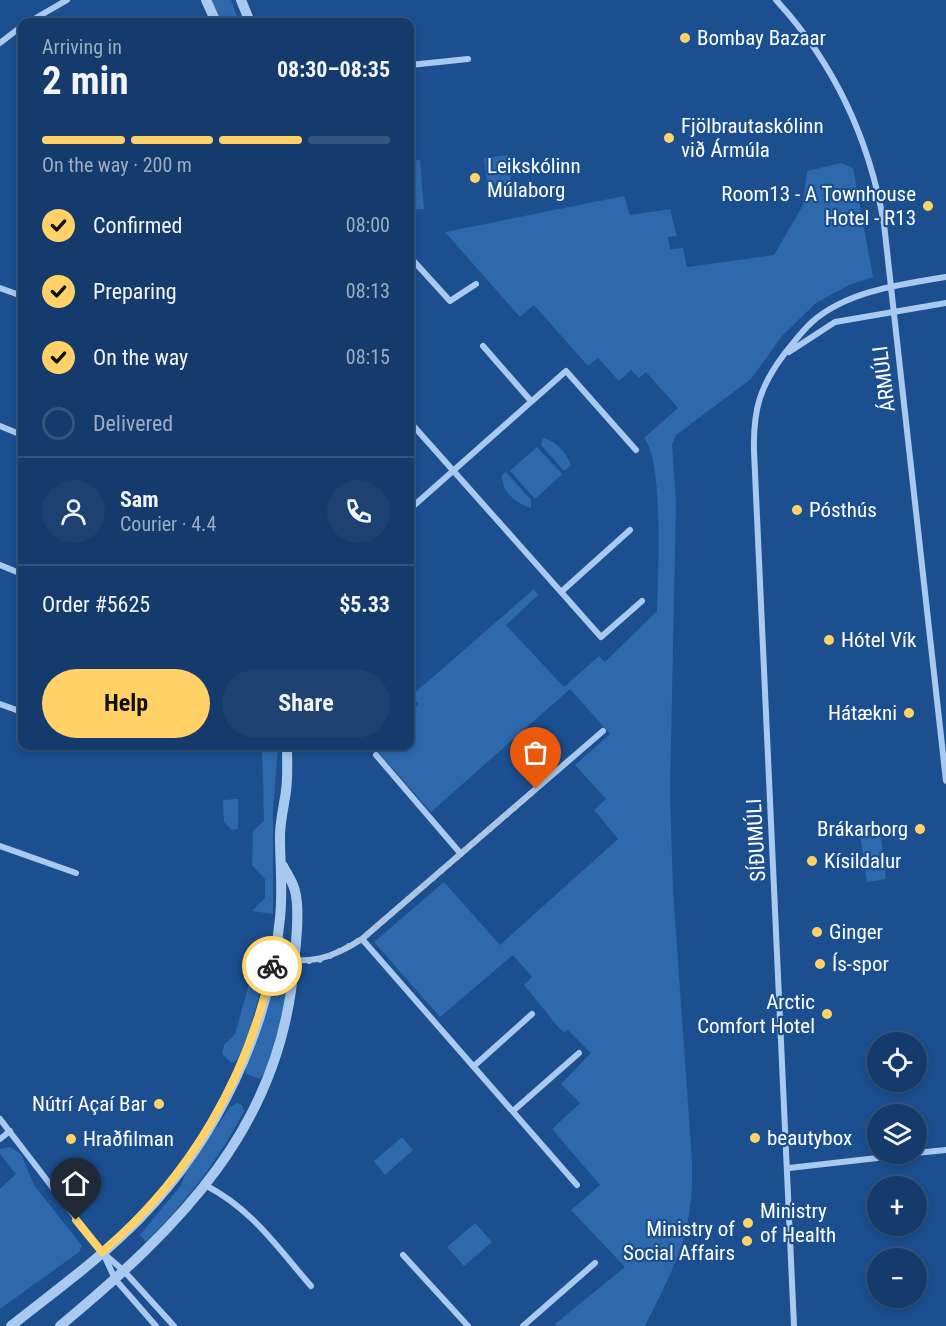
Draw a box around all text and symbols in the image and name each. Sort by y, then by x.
place label: Bombay Bazaar [697,26,826,50]
marker: Bombay Bazaar [678,31,692,45]
text: Arriving in [42,35,122,59]
text: 08:30–08:35 [277,57,390,82]
text: 2 min [42,58,129,104]
place label: Fjölbrautaskólinn við Ármúla [681,114,824,162]
marker: Fjölbrautaskólinn við Ármúla [662,131,676,145]
text: On the way · 200 m [42,153,192,177]
place label: Leikskólinn Múlaborg [487,154,581,202]
marker: Leikskólinn Múlaborg [468,171,482,185]
place label: Room13 - A Townhouse Hotel - R13 [721,182,916,230]
marker: Room13 - A Townhouse Hotel - R13 [921,199,935,213]
icon: check [42,209,75,242]
text: Confirmed [93,213,182,238]
text: 08:00 [346,213,390,237]
icon: check [42,275,75,308]
text: Preparing [93,279,177,304]
text: 08:13 [346,279,390,303]
icon: check [42,341,75,374]
text: On the way [93,345,188,370]
text: 08:15 [346,345,390,369]
street label: ÁRMÚLI [868,345,900,413]
text: Delivered [93,411,173,436]
button: person [42,480,105,543]
button: phone [327,480,390,543]
text: Sam [120,487,159,512]
place label: Pósthús [809,498,877,522]
marker: Pósthús [790,503,804,517]
text: Courier · 4.4 [120,512,216,536]
text: Order #5625 [42,592,150,617]
text: $5.33 [339,592,390,617]
place label: Hótel Vík [841,628,917,652]
marker: Hótel Vík [822,633,836,647]
button: Help [42,669,210,738]
button: Share [222,669,390,738]
place label: Hátækni [828,701,897,725]
marker: Hátækni [902,706,916,720]
pin [510,727,561,789]
icon: bag [519,736,552,769]
street label: SÍÐUMÚLI [742,798,770,882]
place label: Brákarborg [817,817,908,841]
marker: Brákarborg [913,822,927,836]
place label: Kísildalur [824,849,901,873]
marker: Kísildalur [805,854,819,868]
place label: Ginger [829,920,883,944]
marker: Ginger [810,925,824,939]
courier [242,936,302,996]
icon: bike [256,950,289,983]
place label: Ís-spor [832,952,889,976]
marker: Ís-spor [813,957,827,971]
place label: Arctic Comfort Hotel [697,990,815,1038]
marker: Arctic Comfort Hotel [820,1007,834,1021]
map controls [867,1032,927,1308]
button: locate [867,1032,927,1092]
place label: Nútrí Açaí Bar [32,1092,147,1116]
marker: Nútrí Açaí Bar [152,1097,166,1111]
button: layers [867,1104,927,1164]
place label: beautybox [767,1126,852,1150]
place label: Hraðfilman [83,1127,174,1151]
marker: beautybox [748,1131,762,1145]
marker: Hraðfilman [64,1132,78,1146]
pin [50,1158,101,1220]
icon: home [59,1167,92,1200]
button: + [867,1176,927,1236]
place label: Ministry of Health [760,1199,836,1247]
marker: Ministry of Health [741,1216,755,1230]
place label: Ministry of Social Affairs [623,1217,735,1265]
marker: Ministry of Social Affairs [740,1234,754,1248]
button: − [867,1248,927,1308]

